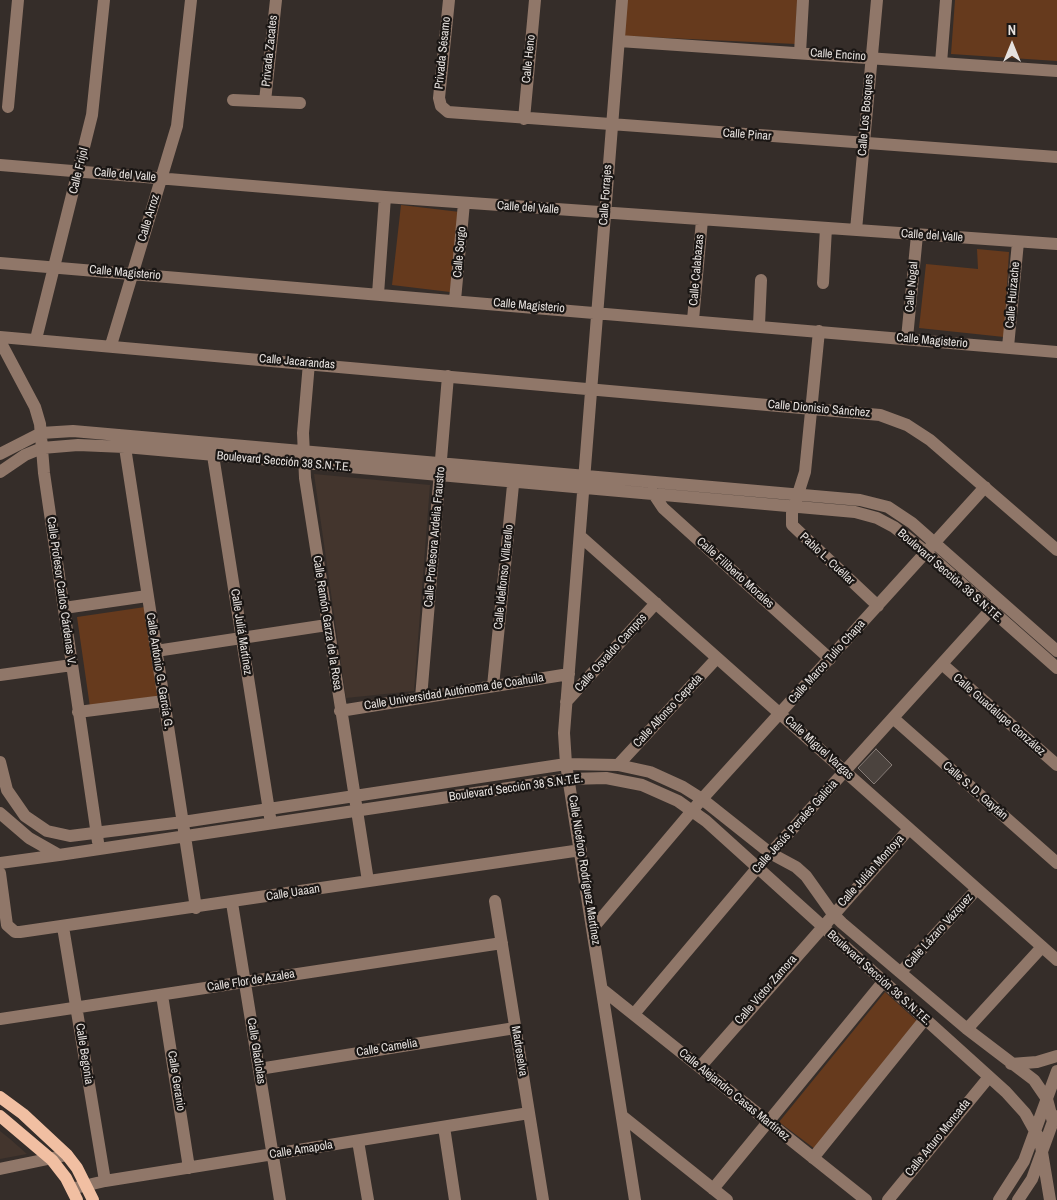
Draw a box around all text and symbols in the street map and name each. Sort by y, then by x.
street label: Privada Zacates [259,15,281,87]
street label: Privada Sésamo [432,16,454,90]
north arrow [987,20,1037,70]
text: N [1008,21,1016,39]
street label: Calle Heno [519,34,539,84]
street label: Calle Encino [810,46,866,64]
street label: Calle Los Bosques [855,74,877,156]
street label: Calle Pinar [722,126,772,144]
street label: Calle Frijol [66,146,92,196]
street label: Calle Forrajes [597,164,615,226]
street label: Calle del Valle [93,165,157,185]
street label: Calle Arroz [135,193,163,243]
street label: Calle del Valle [496,199,560,217]
street label: Calle Sorgo [451,226,469,278]
street label: Calle del Valle [900,227,964,245]
street label: Calle Calabazas [687,234,707,306]
street label: Calle Nogal [903,261,921,313]
street label: Calle Huizache [1003,261,1023,329]
street label: Calle Magisterio [89,263,161,283]
street label: Calle Magisterio [493,296,565,316]
street label: Calle Magisterio [896,331,968,351]
street label: Calle Jacarandas [259,352,335,372]
street label: Calle Dionisio Sánchez [767,397,871,421]
street label: Boulevard Sección 38 S.N.T.E. [216,449,352,475]
street label: Calle Profesora Ardelia Fraustro [422,466,448,608]
street label: Calle Profesor Carlos Cárdenas V. [43,516,79,666]
street label: Calle Idelfonso Villarello [491,524,517,630]
street label: Boulevard Sección 38 S.N.T.E. [894,526,1006,626]
street label: Pablo L. Cuéllar [796,530,858,588]
street label: Calle Filiberto Morales [693,535,777,611]
street label: Calle Ramón Garza de la Rosa [309,555,345,691]
street label: Calle Juliá Martínez [227,588,255,676]
street label: Calle Osvaldo Campos [572,611,650,695]
street label: Calle Antonio G. García G. [143,612,175,730]
street label: Calle Marco Tulio Chapa [786,617,868,707]
street label: Calle Universidad Autónoma de Coahuila [363,671,545,713]
street label: Calle Alfonso Cepeda [630,671,706,751]
street label: Calle Guadalupe González [950,671,1048,759]
street label: Calle Miguel Vargas [782,713,856,783]
street label: Calle S. D. Gaytán [940,759,1010,823]
street label: Boulevard Sección 38 S.N.T.E. [448,771,584,805]
street label: Calle Jesús Perales Galicia [749,777,841,877]
street label: Calle Nicéforo Rodríguez Martínez [565,794,603,946]
street label: Calle Julián Montoya [835,832,907,910]
street label: Calle Uaaan [265,882,321,904]
street label: Calle Lázaro Vázquez [902,891,976,971]
street label: Boulevard Sección 38 S.N.T.E. [824,927,934,1029]
street label: Calle Víctor Zamora [732,952,800,1028]
street label: Calle Flor de Azalea [206,967,296,995]
street label: Calle Gladiolas [244,1017,268,1085]
street label: Calle Begonia [72,1022,96,1086]
street label: Madreselva [508,1025,530,1077]
street label: Calle Camelia [355,1036,419,1060]
street label: Calle Alejandro Casas Martínez [676,1046,792,1144]
street label: Calle Geranio [164,1050,188,1112]
street label: Calle Arturo Moncada [902,1096,974,1180]
street label: Calle Amapola [268,1138,334,1162]

